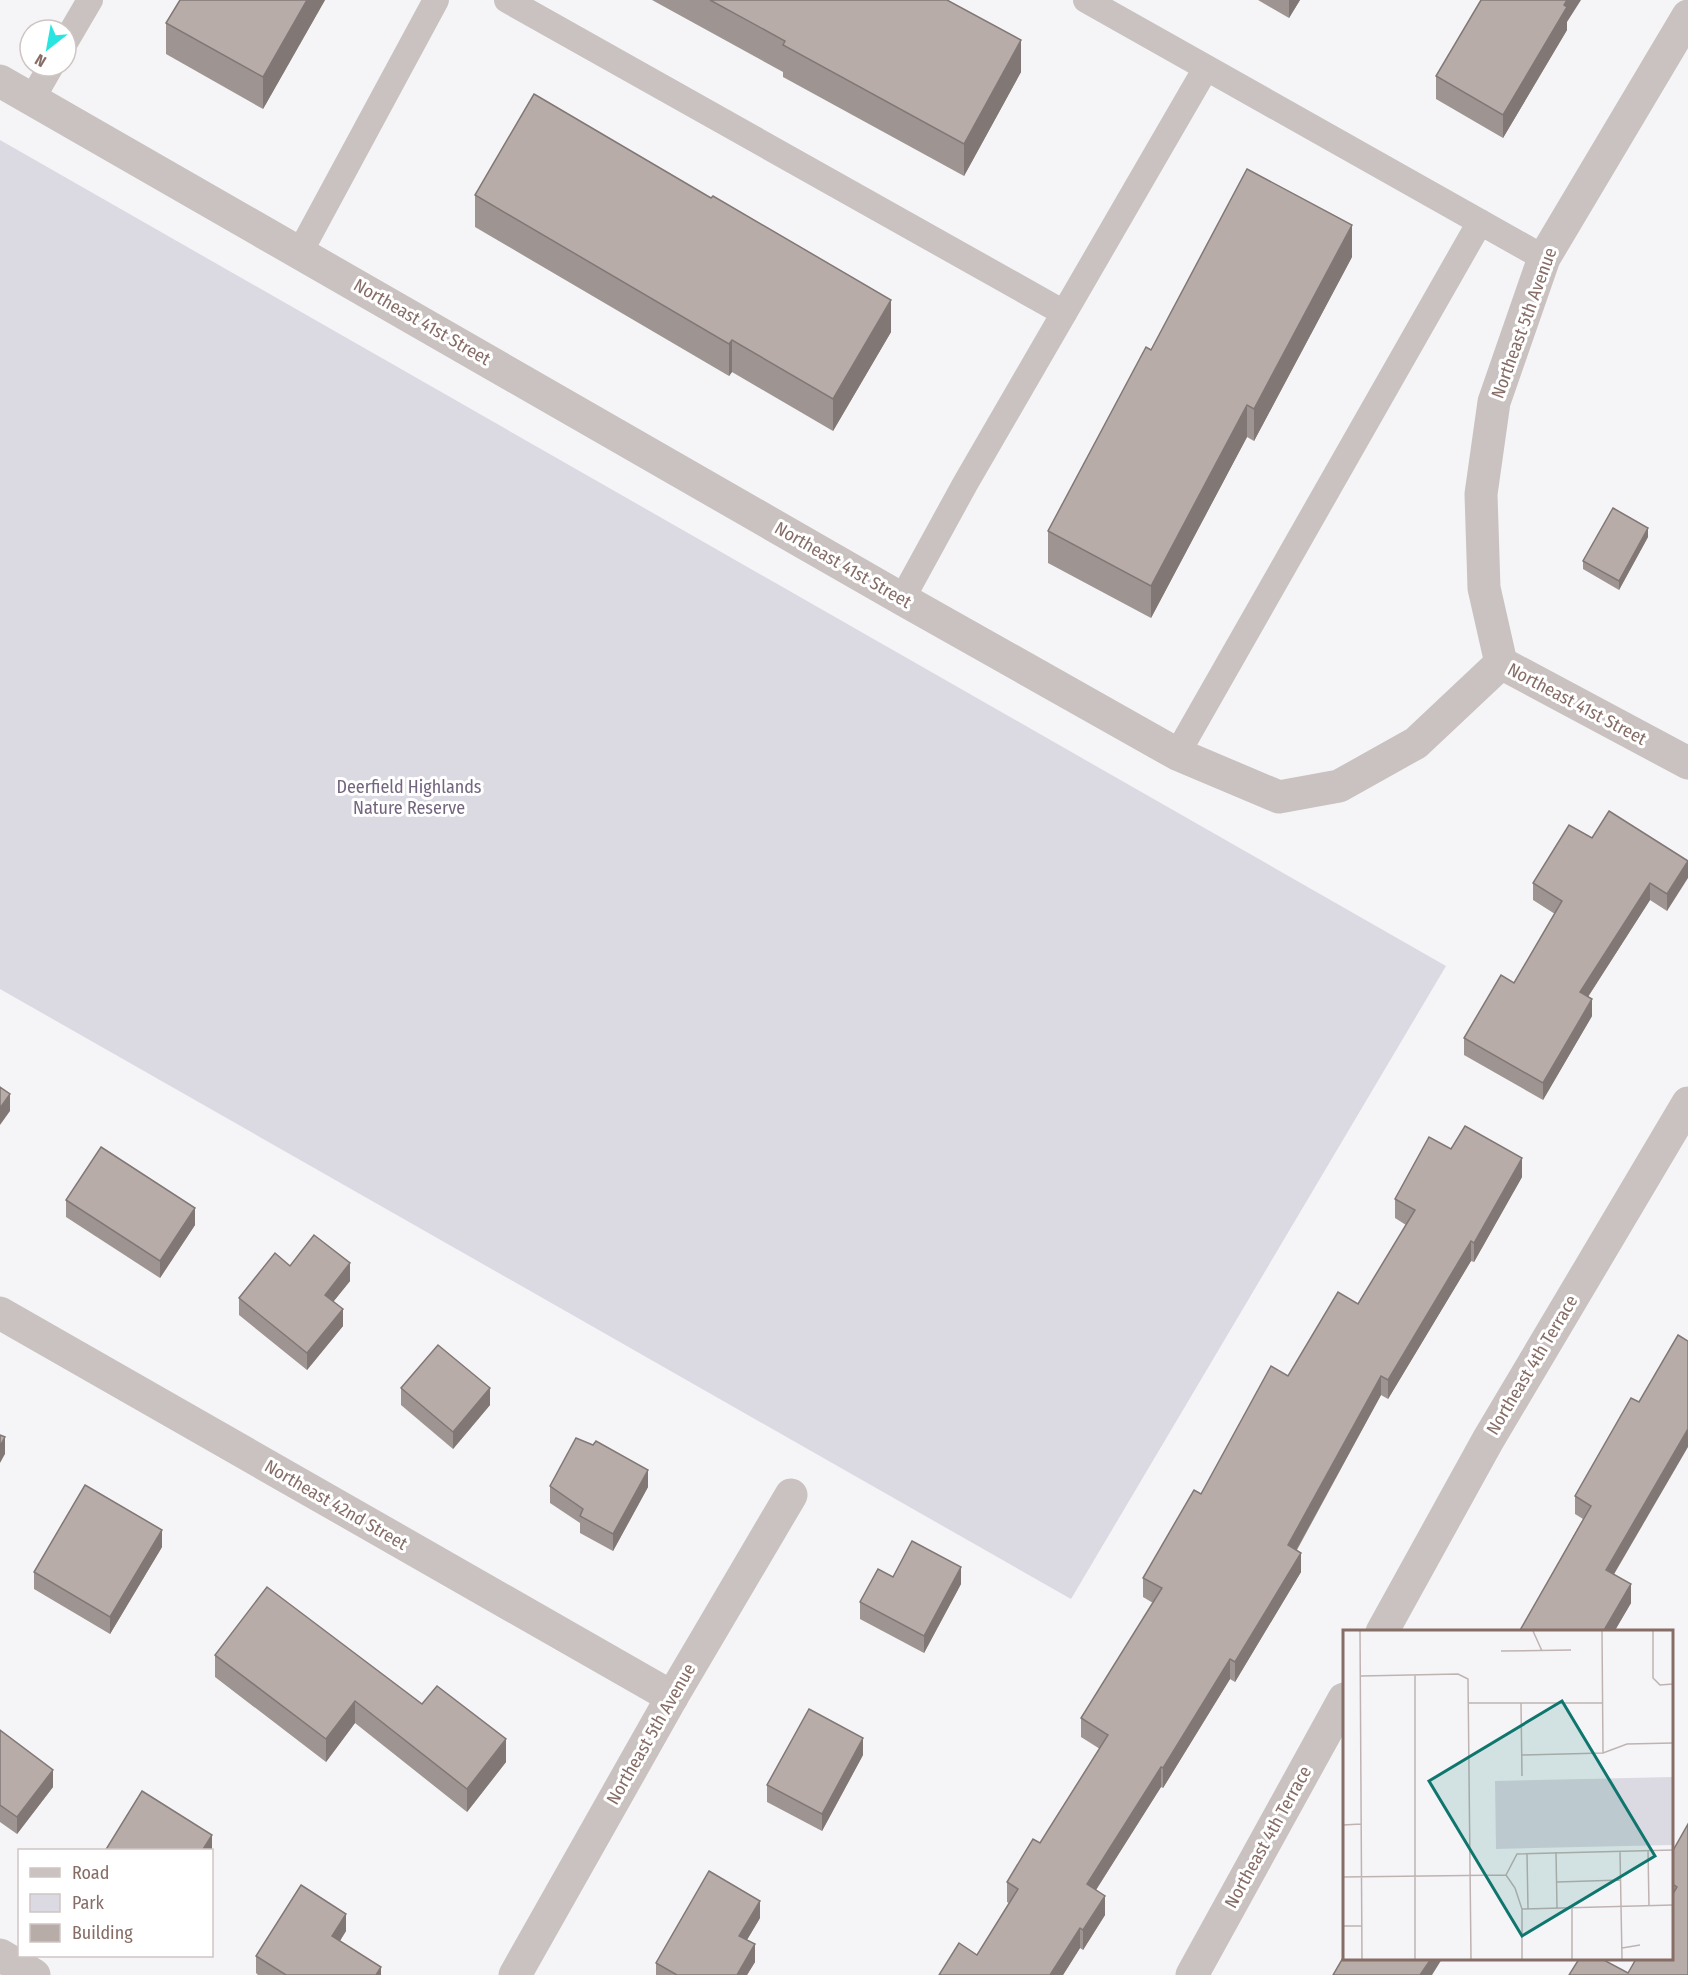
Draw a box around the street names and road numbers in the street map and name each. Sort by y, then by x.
street label: Northeast 5th Avenue [1486,244,1562,402]
street label: Northeast 41st Street [350,274,494,370]
street label: Northeast 41st Street [771,517,915,613]
street label: Northeast 41st Street [1504,658,1650,750]
street label: Northeast 4th Terrace [1482,1291,1582,1439]
street label: Northeast 42nd Street [261,1455,411,1555]
street label: Northeast 5th Avenue [602,1660,700,1808]
street label: Northeast 4th Terrace [1220,1762,1316,1912]

